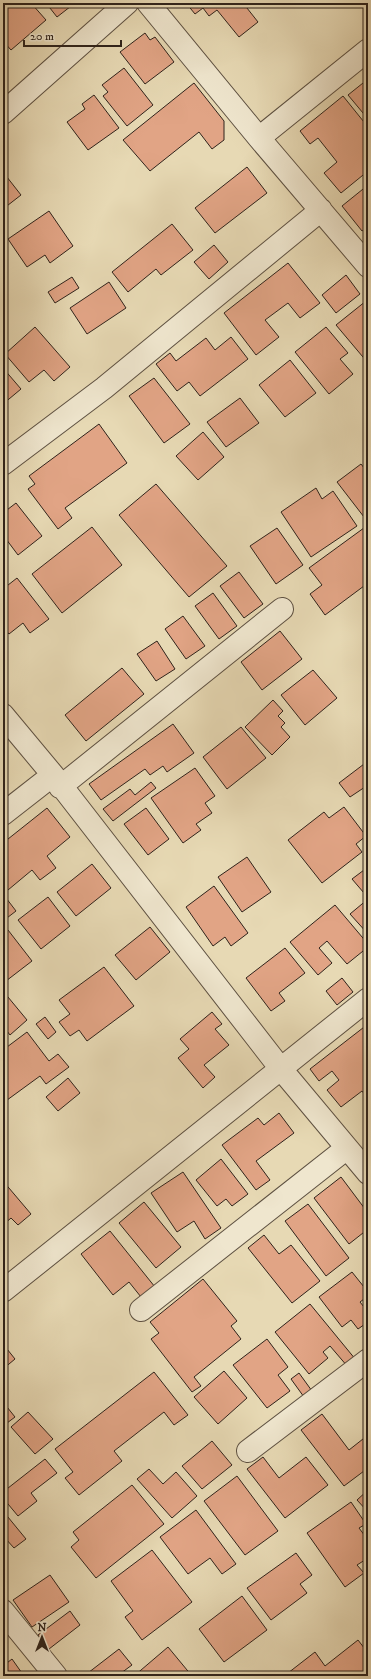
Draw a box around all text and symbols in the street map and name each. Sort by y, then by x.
scale bar [24,22,121,48]
text: 20 m [30,29,54,44]
north arrow [22,1617,62,1657]
text: N [37,1621,47,1635]

